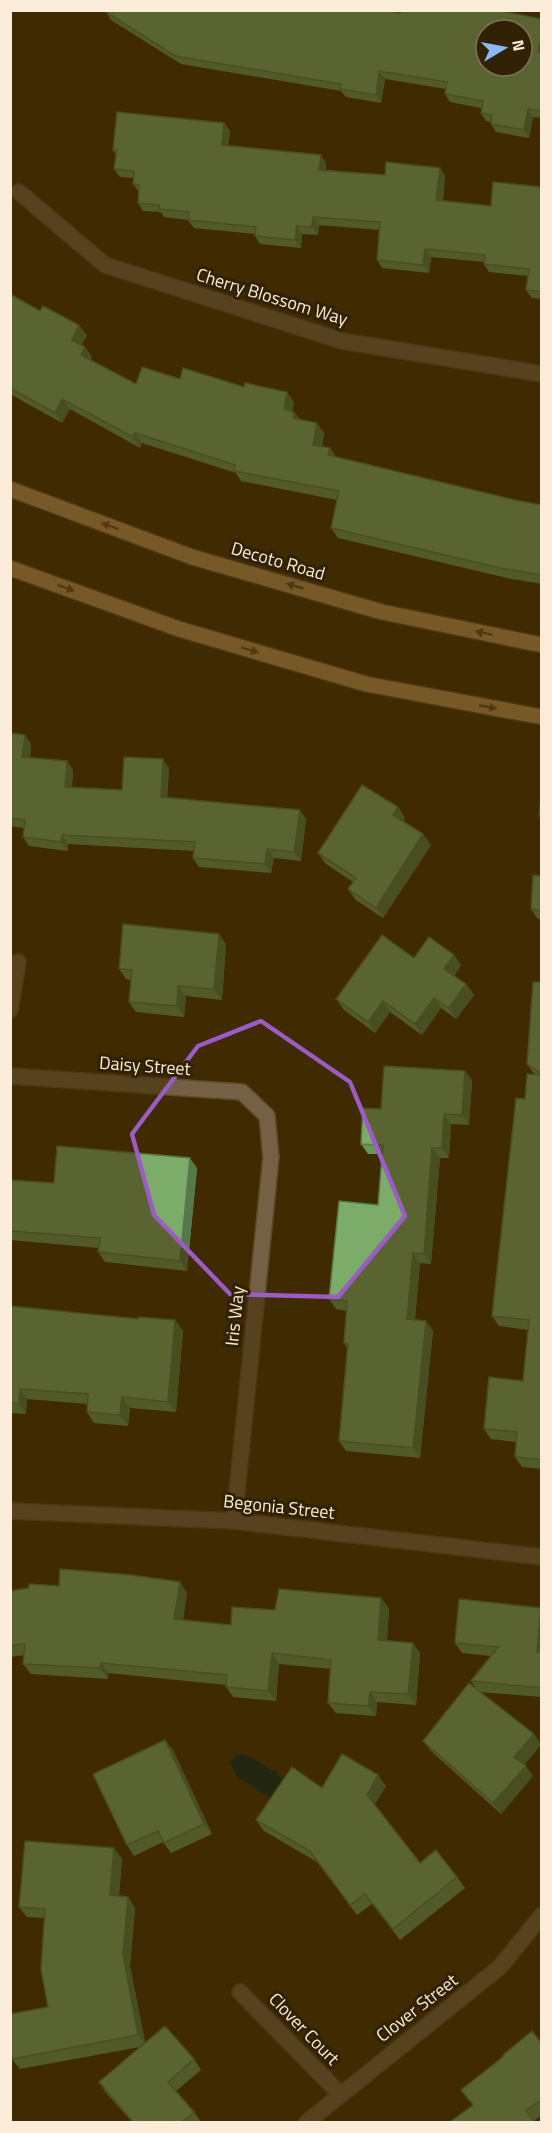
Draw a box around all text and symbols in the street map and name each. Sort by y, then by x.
north arrow [474,18,534,78]
text: N [506,38,532,53]
street label: Cherry Blossom Way [193,261,351,332]
one-way arrow [101,521,119,531]
street label: Decoto Road [228,534,328,587]
one-way arrow [286,581,304,591]
one-way arrow [57,584,75,594]
one-way arrow [475,628,494,637]
one-way arrow [242,646,260,655]
one-way arrow [479,703,498,712]
street label: Daisy Street [98,1049,192,1082]
street label: Iris Way [218,1284,251,1347]
street label: Begonia Street [222,1487,337,1526]
street label: Clover Street [370,1967,464,2048]
street label: Clover Court [263,1986,347,2072]

